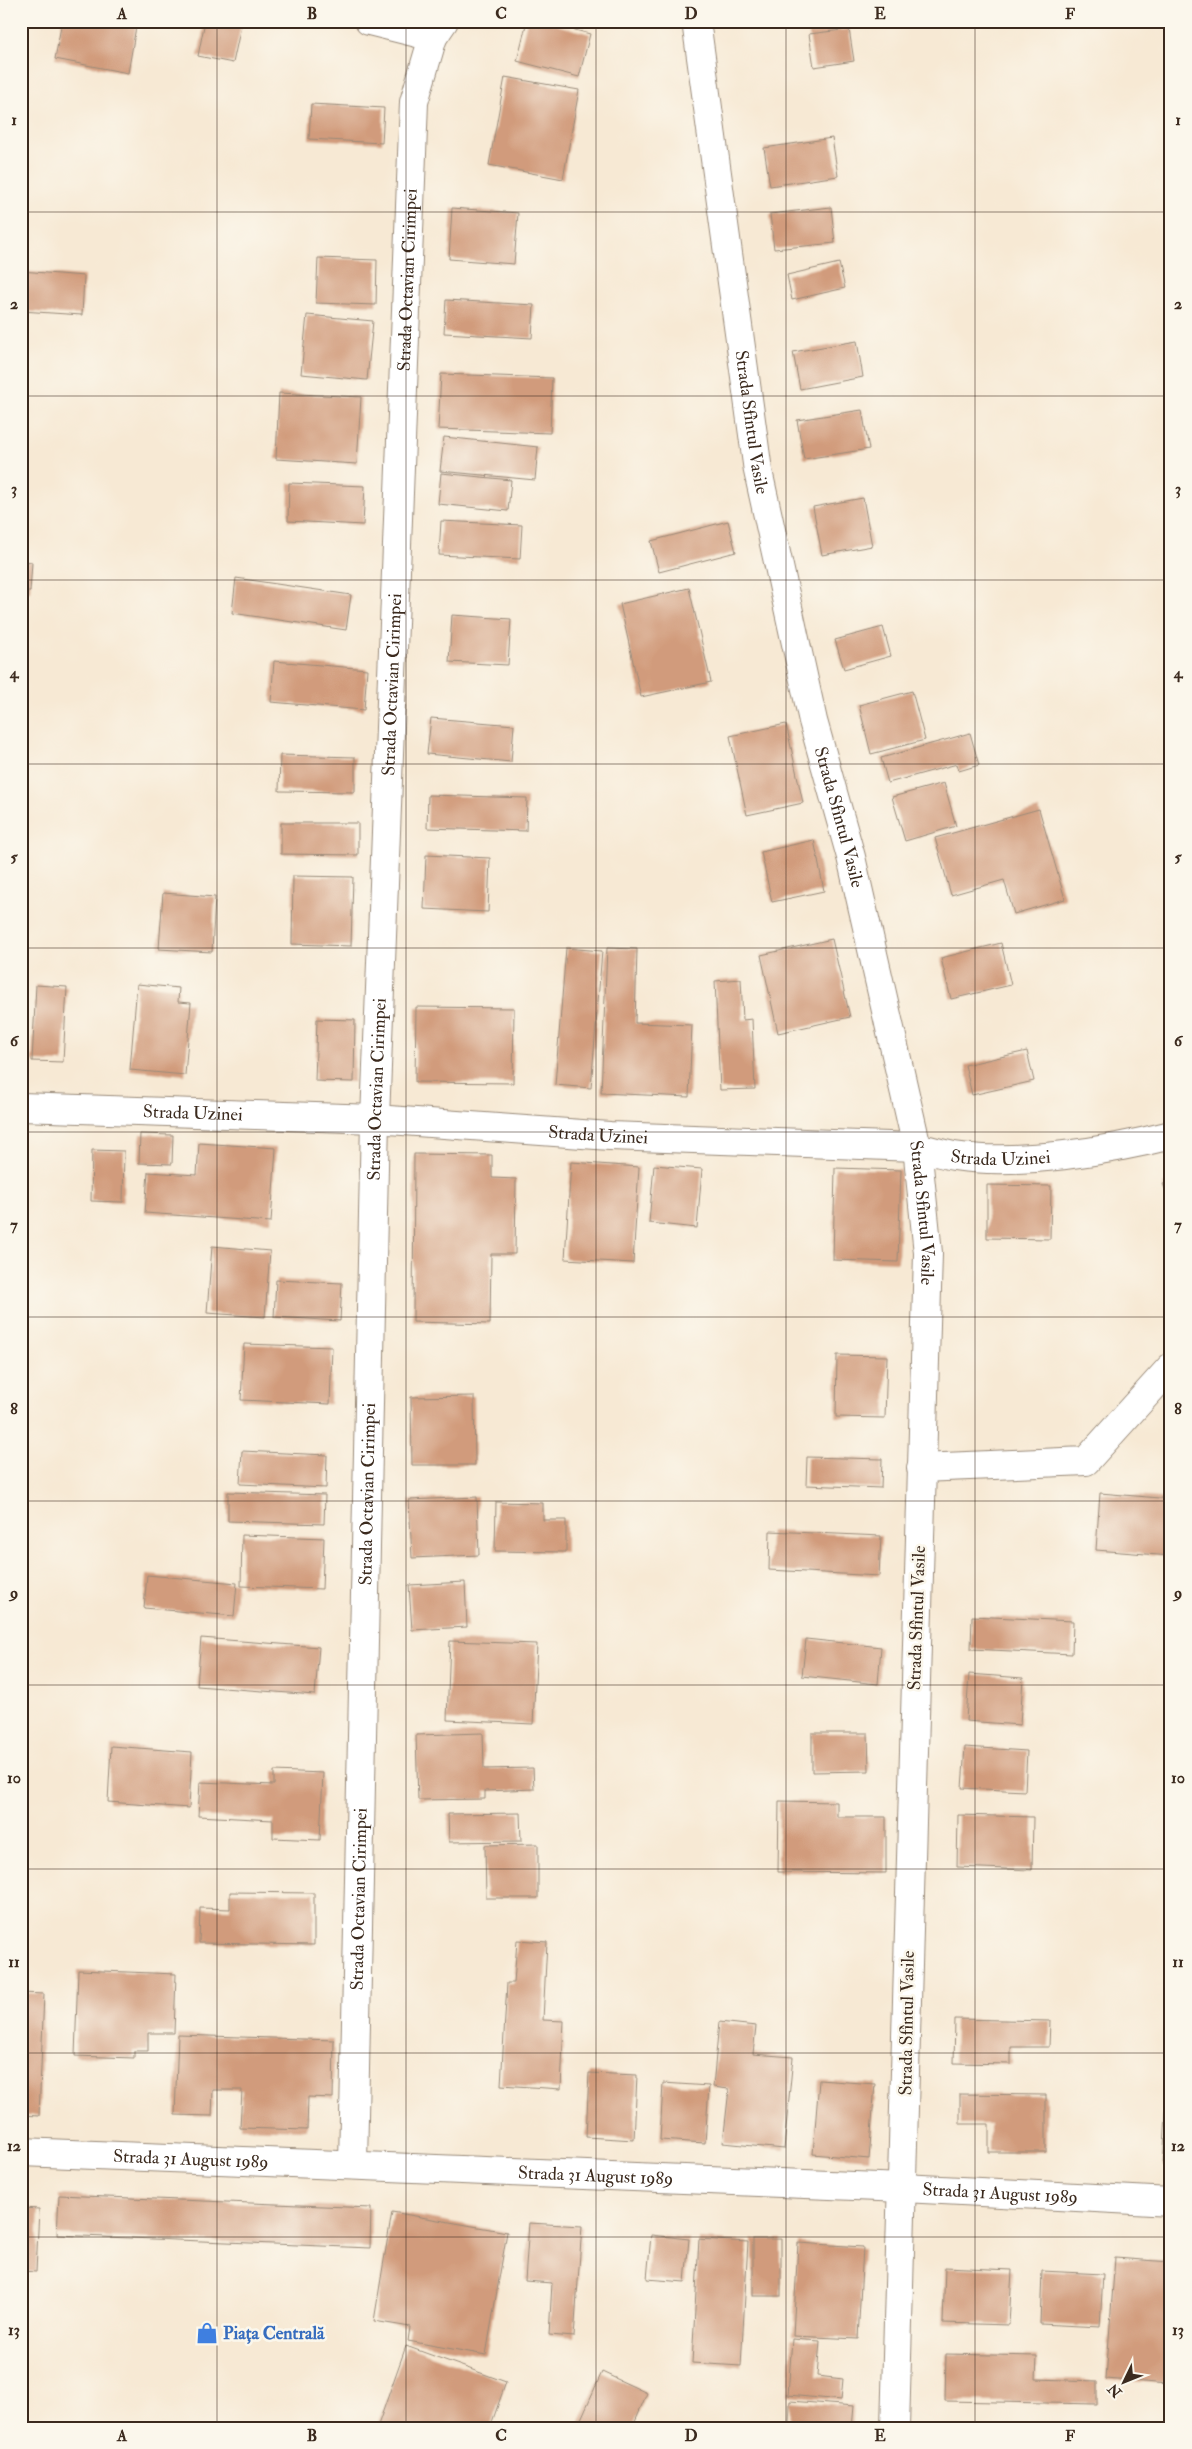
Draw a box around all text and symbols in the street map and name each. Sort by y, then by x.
text: A [116,4,128,24]
text: B [307,4,317,24]
text: C [495,4,507,24]
text: D [684,4,698,24]
text: E [874,4,886,24]
text: F [1065,4,1075,24]
text: 1 [11,110,17,130]
text: 1 [1175,110,1181,130]
street label: Strada Octavian Cirimpei [392,188,422,372]
text: 2 [10,294,18,314]
text: 2 [1174,294,1182,314]
street label: Strada Sfîntul Vasile [730,349,774,497]
text: 3 [11,479,17,499]
text: 3 [1175,479,1181,499]
street label: Strada Octavian Cirimpei [377,593,407,776]
text: 4 [9,663,20,683]
text: 4 [1173,663,1184,683]
street label: Strada Sfîntul Vasile [809,744,869,890]
text: 5 [10,847,18,867]
text: 5 [1174,847,1182,867]
street label: Strada Octavian Cirimpei [362,997,391,1181]
text: 6 [10,1031,20,1051]
text: 6 [1174,1031,1184,1051]
street label: Strada Uzinei [143,1100,243,1126]
street label: Strada Uzinei [548,1120,649,1149]
street label: Strada Sfîntul Vasile [904,1138,940,1286]
street label: Strada Uzinei [949,1144,1052,1171]
text: 7 [10,1215,18,1235]
text: 7 [1174,1215,1182,1235]
text: 8 [10,1399,18,1419]
text: 8 [1174,1399,1182,1419]
street label: Strada Octavian Cirimpei [354,1402,381,1586]
street label: Strada Sfîntul Vasile [903,1545,931,1691]
text: 9 [8,1583,18,1603]
text: 9 [1172,1583,1182,1603]
text: 10 [7,1768,21,1788]
text: 10 [1171,1768,1185,1788]
street label: Strada Octavian Cirimpei [345,1807,372,1991]
street label: Strada Sfîntul Vasile [894,1950,920,2096]
text: 11 [8,1952,20,1972]
text: 11 [1172,1952,1184,1972]
text: 12 [7,2136,21,2156]
text: 12 [1171,2136,1185,2156]
street label: Strada 31 August 1989 [113,2144,269,2174]
street label: Strada 31 August 1989 [517,2161,674,2190]
street label: Strada 31 August 1989 [922,2178,1078,2209]
text: 13 [8,2320,20,2340]
shop icon: Piața Centrală [194,2320,220,2346]
text: 13 [1172,2320,1184,2340]
place label: Piața Centrală [223,2322,325,2345]
north arrow [1100,2356,1150,2406]
text: N [1104,2380,1126,2402]
text: A [116,2426,128,2446]
text: B [307,2426,317,2446]
text: C [495,2426,507,2446]
text: D [684,2426,698,2446]
text: E [874,2426,886,2446]
text: F [1065,2426,1075,2446]

